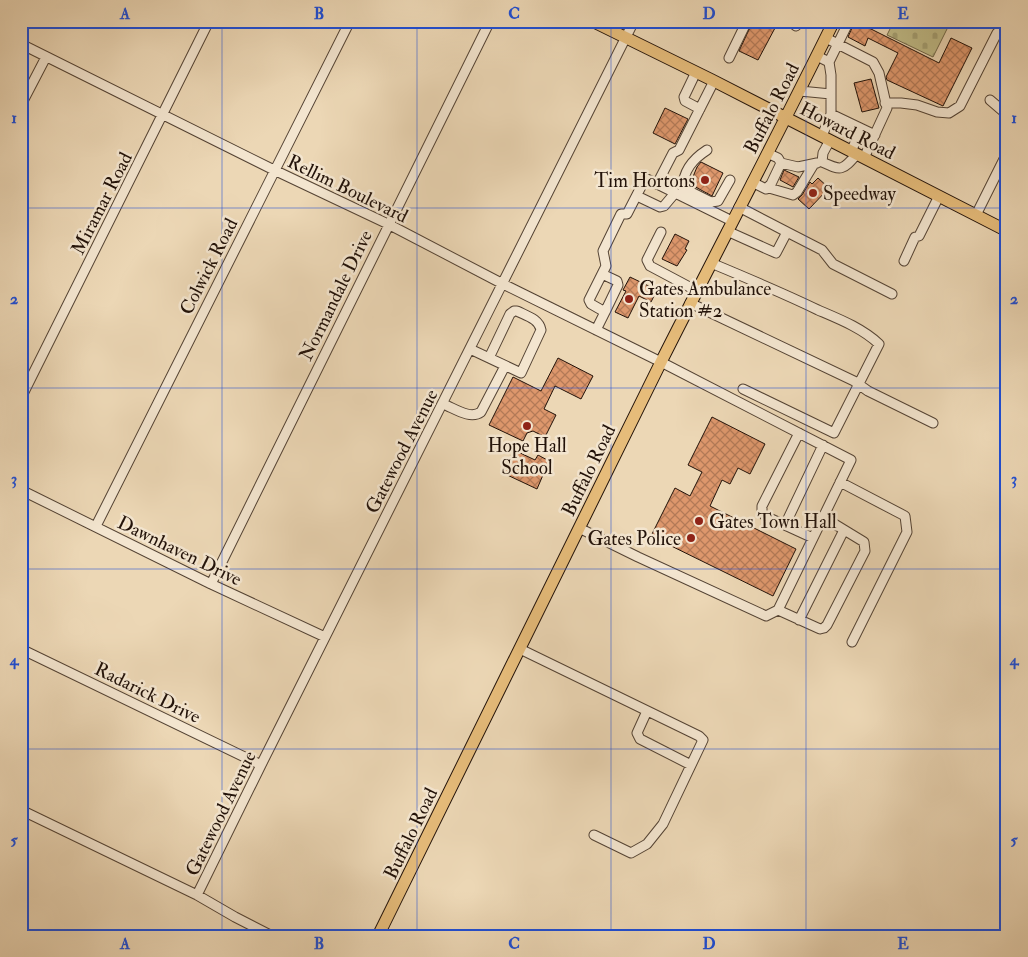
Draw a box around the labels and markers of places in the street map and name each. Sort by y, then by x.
place label: Tim Hortons [594,169,695,193]
marker: Tim Hortons [699,174,711,186]
place label: Speedway [823,182,897,207]
marker: Speedway [807,187,819,199]
place label: Gates Ambulance Station #2 [639,277,771,323]
marker: Gates Ambulance Station #2 [623,293,635,305]
marker: Hope Hall School [521,420,533,432]
place label: Hope Hall School [487,434,567,480]
place label: Gates Town Hall [709,510,837,534]
marker: Gates Town Hall [693,515,705,527]
place label: Gates Police [588,527,681,551]
marker: Gates Police [685,532,697,544]

